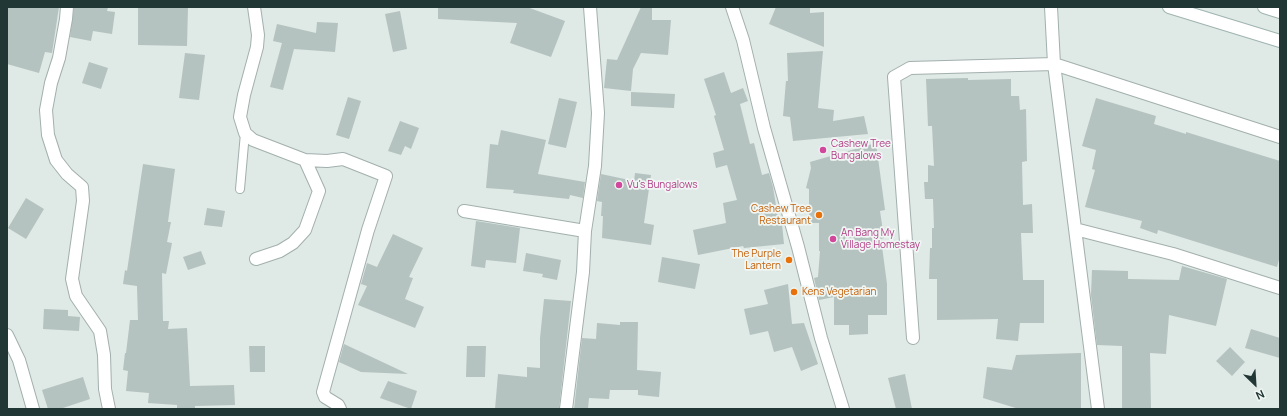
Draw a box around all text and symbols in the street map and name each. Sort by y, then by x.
place label: Cashew Tree Bungalows [831,138,891,162]
marker: Cashew Tree Bungalows [818,145,828,155]
place label: Vu's Bungalows [627,179,698,191]
marker: Vu's Bungalows [614,180,624,190]
place label: Cashew Tree Restaurant [751,203,811,226]
marker: Cashew Tree Restaurant [814,210,824,220]
place label: An Bang My Village Homestay [841,227,920,250]
marker: An Bang My Village Homestay [828,234,838,244]
place label: The Purple Lantern [732,248,781,272]
marker: The Purple Lantern [784,255,794,265]
place label: Kens Vegetarian [802,286,876,298]
marker: Kens Vegetarian [789,287,799,297]
north arrow [1235,364,1275,404]
text: N [1254,387,1267,404]

